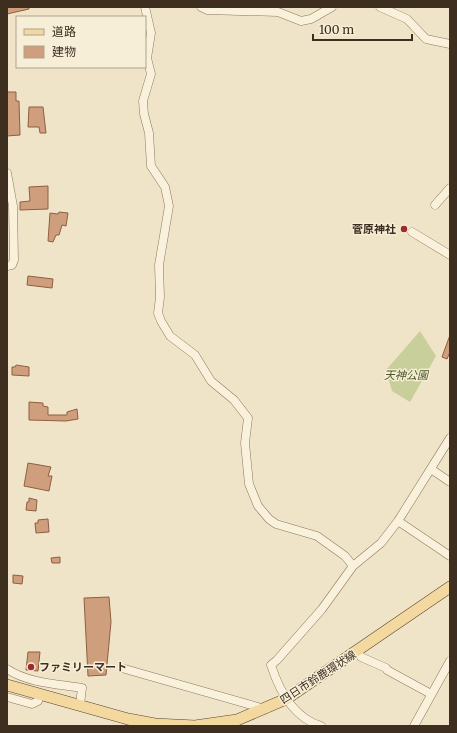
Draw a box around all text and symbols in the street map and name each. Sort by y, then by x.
legend [16,16,146,68]
scale bar [313,16,412,42]
text: 100 m [319,22,354,37]
text: 道路 [52,24,76,39]
text: 建物 [52,44,76,59]
place label: 菅原神社 [352,222,396,236]
marker: 菅原神社 [399,224,409,234]
park label: 天神公園 [384,368,430,382]
street label: 四日市鈴鹿環状線 [277,647,359,707]
place label: ファミリーマート [39,660,127,674]
marker: ファミリーマート [26,662,36,672]

